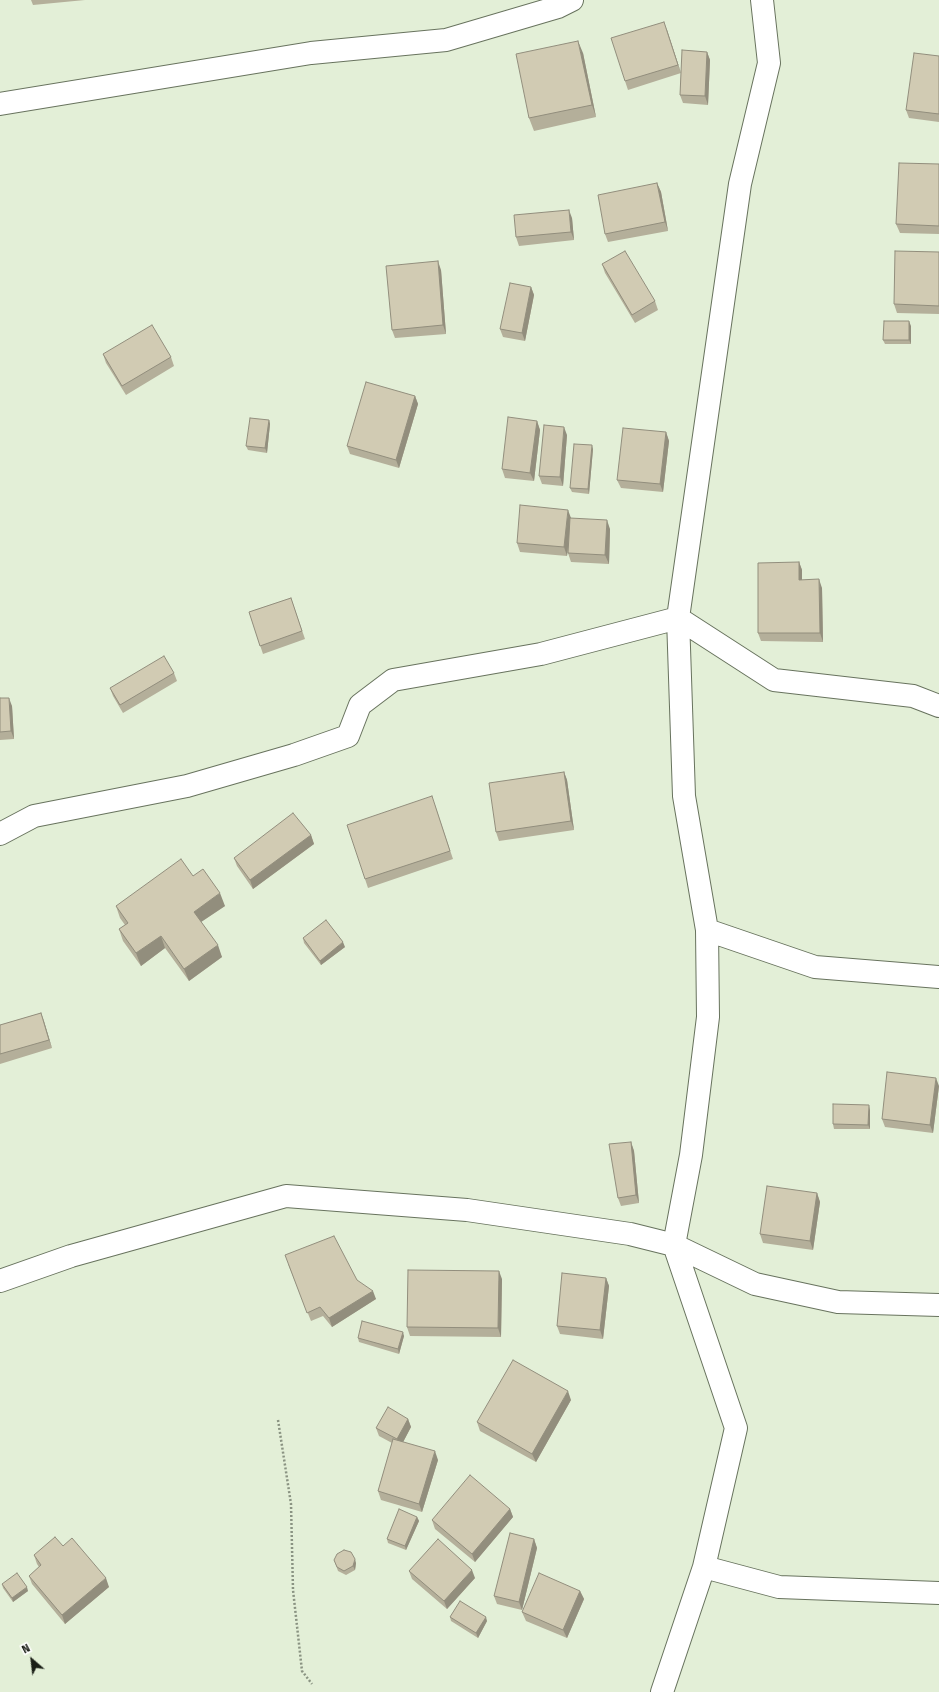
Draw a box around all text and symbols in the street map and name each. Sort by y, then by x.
north arrow [12,1640,52,1680]
text: N [20,1642,32,1656]

